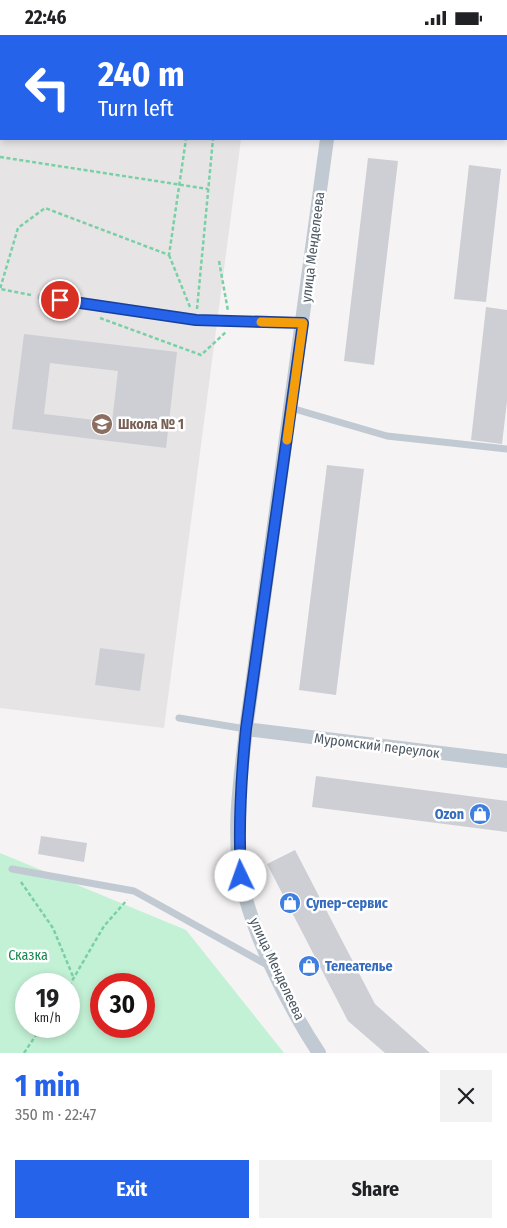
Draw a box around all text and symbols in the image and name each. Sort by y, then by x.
text: 22:46 [25,6,67,29]
text: 240 m [98,53,185,95]
icon: left [15,55,80,120]
text: Turn left [98,95,174,122]
street label: улица Менделеева [298,191,328,303]
pin [39,279,81,321]
icon: arrive [46,286,74,314]
school or university icon: Школа № 1 [90,412,114,436]
place label: Школа № 1 [118,416,184,433]
street label: Муромский переулок [313,730,441,762]
shop icon: Ozon [468,802,492,826]
place label: Ozon [435,806,464,823]
position arrow [214,849,266,901]
shop icon: Супер-сервис [278,891,302,915]
place label: Супер-сервис [306,895,389,912]
street label: улица Менделеева [246,915,308,1023]
park label: Сказка [8,947,48,964]
shop icon: Телеателье [297,954,321,978]
place label: Телеателье [325,958,393,975]
speed limit sign: 30 [90,973,155,1038]
text: 19 [36,984,59,1014]
text: km/h [34,1011,61,1025]
text: 1 min [15,1068,80,1104]
button: close [440,1070,492,1122]
text: 350 m · 22:47 [15,1105,96,1124]
button: Exit [15,1160,249,1218]
button: Share [259,1160,492,1218]

